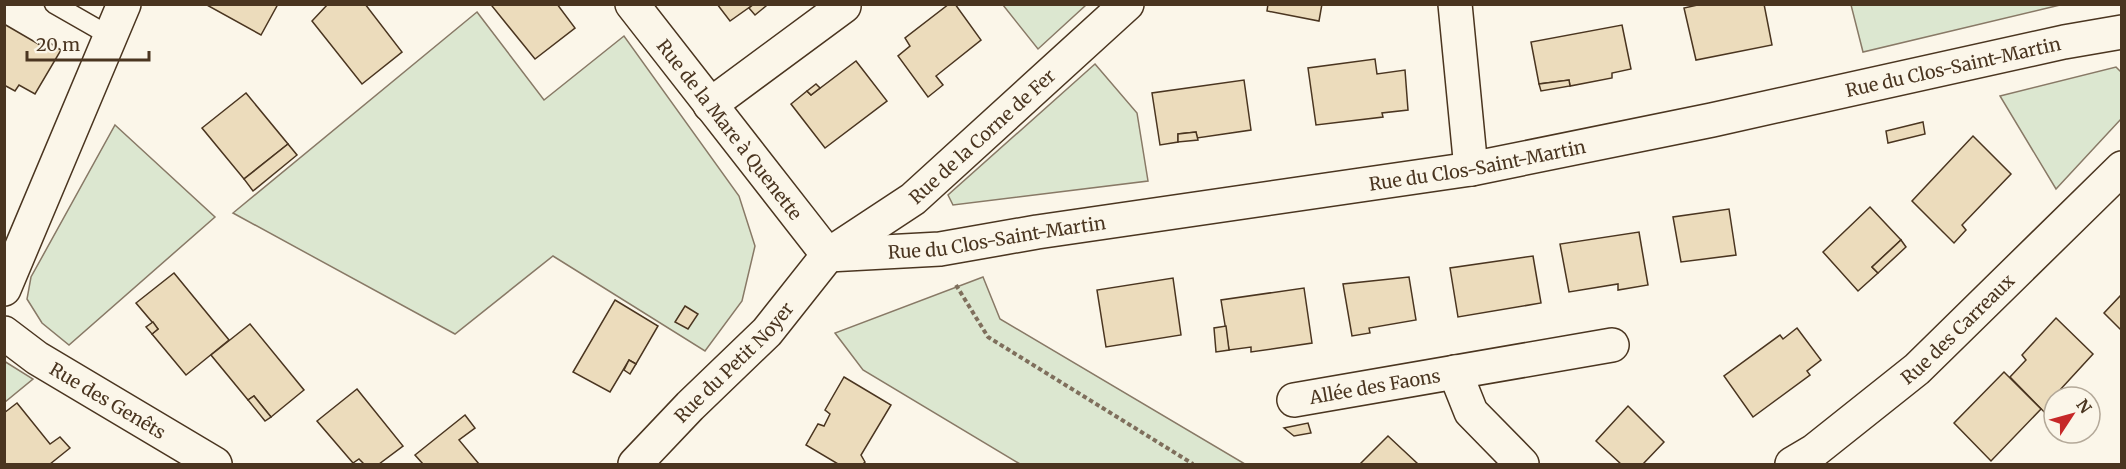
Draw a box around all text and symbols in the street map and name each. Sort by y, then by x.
scale bar [27,24,148,62]
street label: Rue du Clos-Saint-Martin [1843,32,2063,102]
text: 20 m [36,33,80,56]
street label: Rue de la Mare à Quenette [652,34,807,224]
street label: Rue de la Corne de Fer [904,64,1060,209]
street label: Rue du Clos-Saint-Martin [1367,134,1588,195]
street label: Rue du Clos-Saint-Martin [887,211,1107,263]
street label: Rue des Carreaux [1896,269,2019,389]
street label: Rue du Petit Noyer [669,297,798,427]
street label: Rue des Genêts [46,357,170,444]
street label: Allée des Faons [1307,363,1442,409]
north arrow [2042,385,2102,445]
text: N [2072,395,2096,417]

